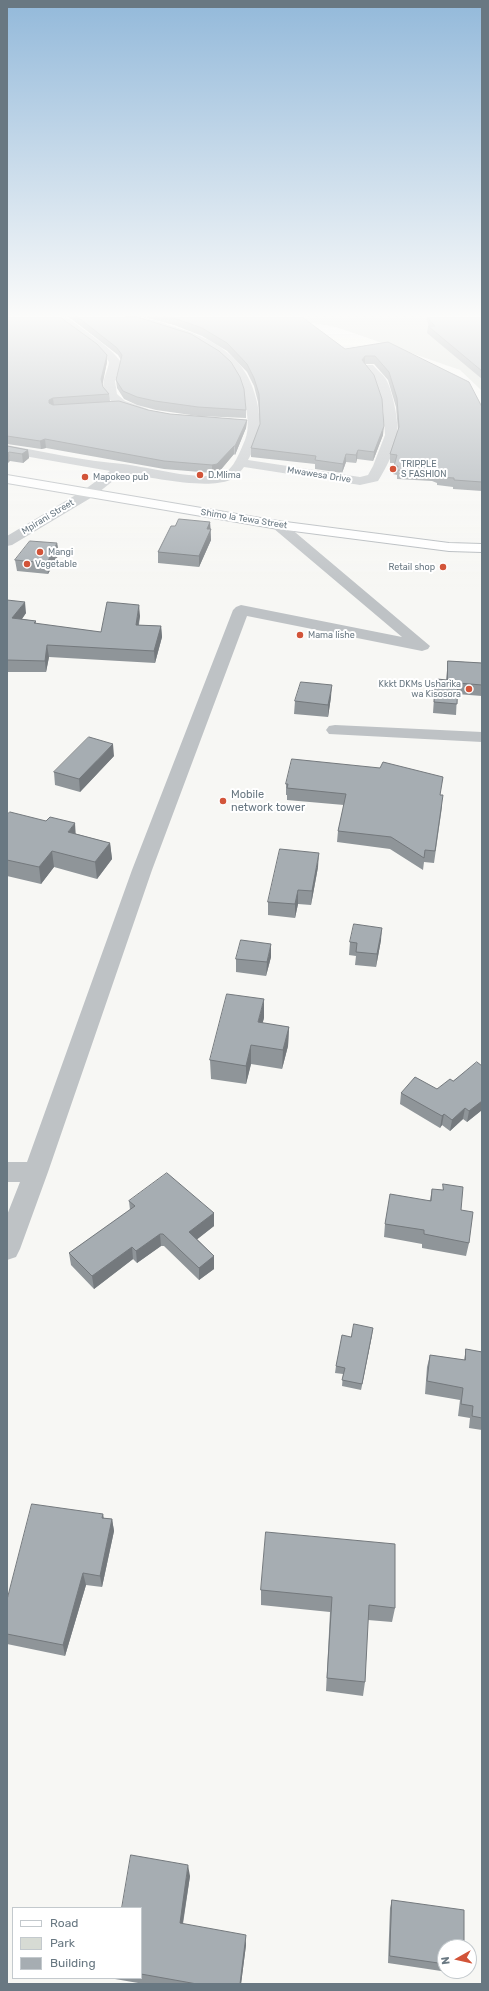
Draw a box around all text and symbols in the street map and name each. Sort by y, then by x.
place label: TRIPPLE S FASHION [401,459,446,480]
marker: TRIPPLE S FASHION [388,464,398,474]
street label: Mwawesa Drive [286,465,352,485]
marker: D.Mlima [195,470,205,480]
place label: D.Mlima [208,470,241,480]
marker: Mapokeo pub [80,472,90,482]
place label: Mapokeo pub [93,472,149,482]
street label: Mpirani Street [20,497,76,537]
street label: Shimo la Tewa Street [200,507,288,531]
marker: Mangi [35,547,45,557]
place label: Mangi [48,547,73,557]
marker: Vegetable [22,559,32,569]
place label: Vegetable [35,559,77,569]
place label: Retail shop [388,562,435,572]
marker: Retail shop [438,562,448,572]
marker: Mama lishe [295,630,305,640]
place label: Mama lishe [308,630,355,640]
place label: Kkkt DKMs Usharika wa Kisosora [379,679,461,700]
marker: Kkkt DKMs Usharika wa Kisosora [464,684,474,694]
place label: Mobile network tower [231,788,305,814]
marker: Mobile network tower [218,796,228,806]
legend [12,1907,142,1979]
text: Road [50,1916,78,1930]
text: Park [50,1936,75,1950]
north arrow [437,1939,477,1979]
text: Building [50,1956,96,1970]
text: N [439,1956,453,1965]

